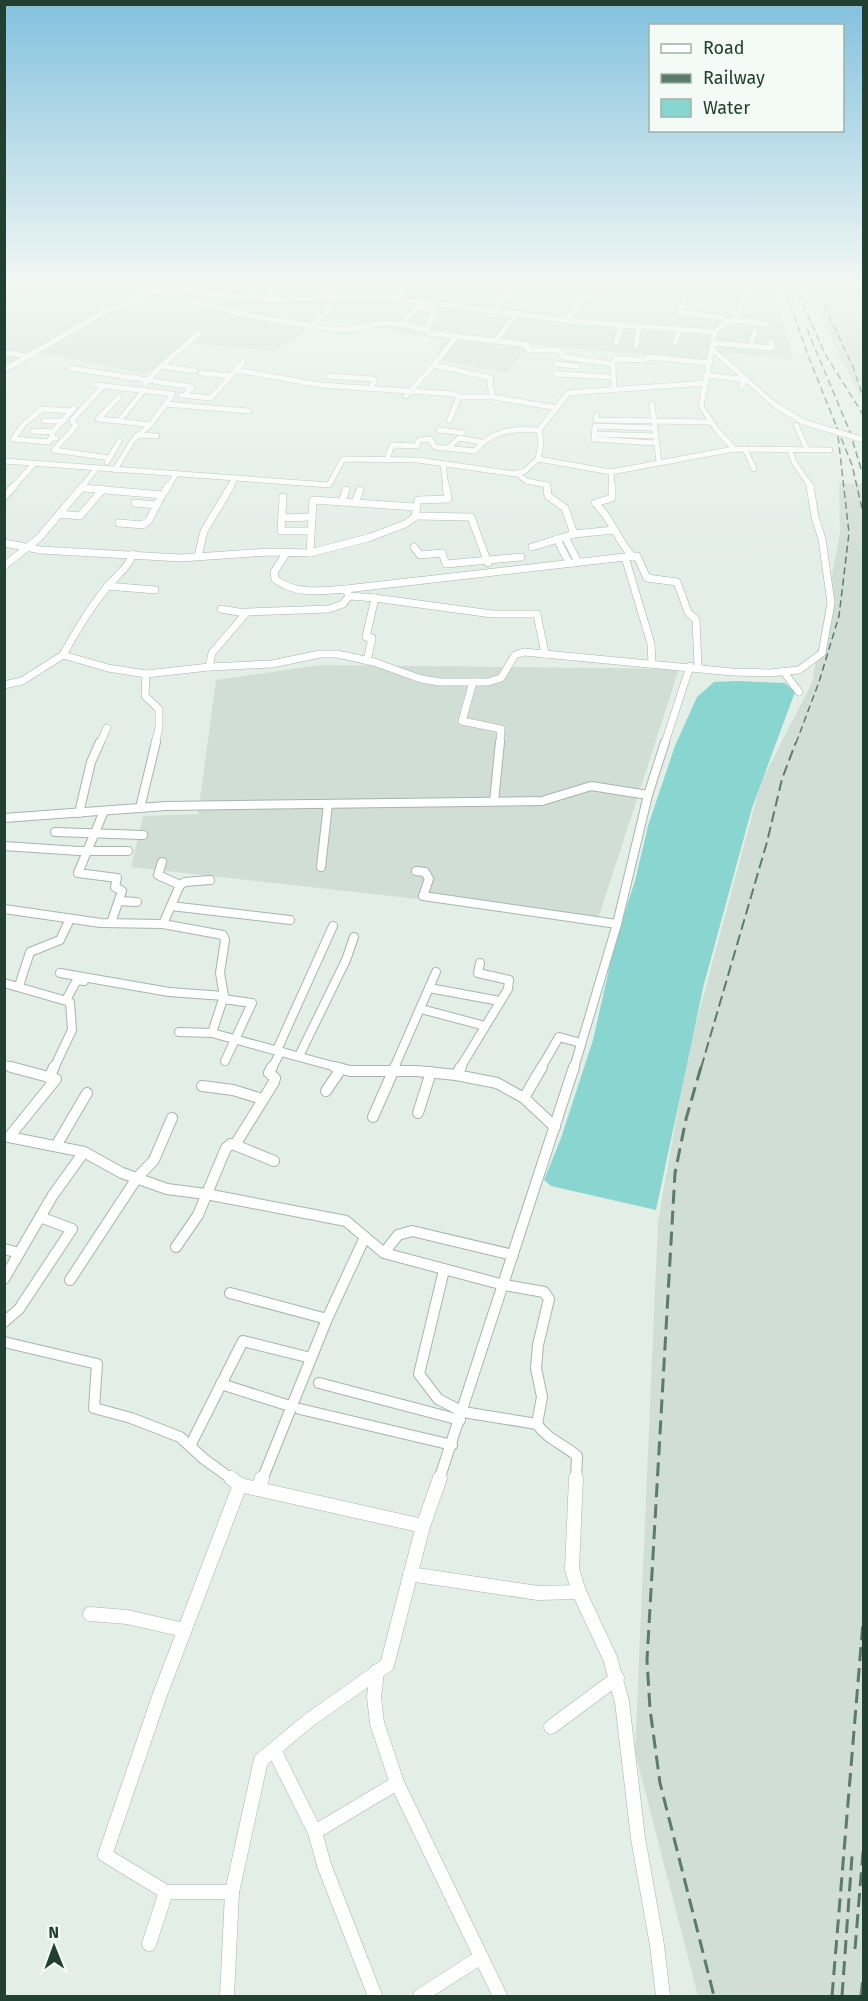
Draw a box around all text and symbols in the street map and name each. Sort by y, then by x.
legend [649,24,844,132]
text: Road [703,37,745,59]
text: Railway [703,67,765,89]
text: Water [703,97,750,119]
north arrow [24,1917,84,1977]
text: N [48,1923,59,1942]

